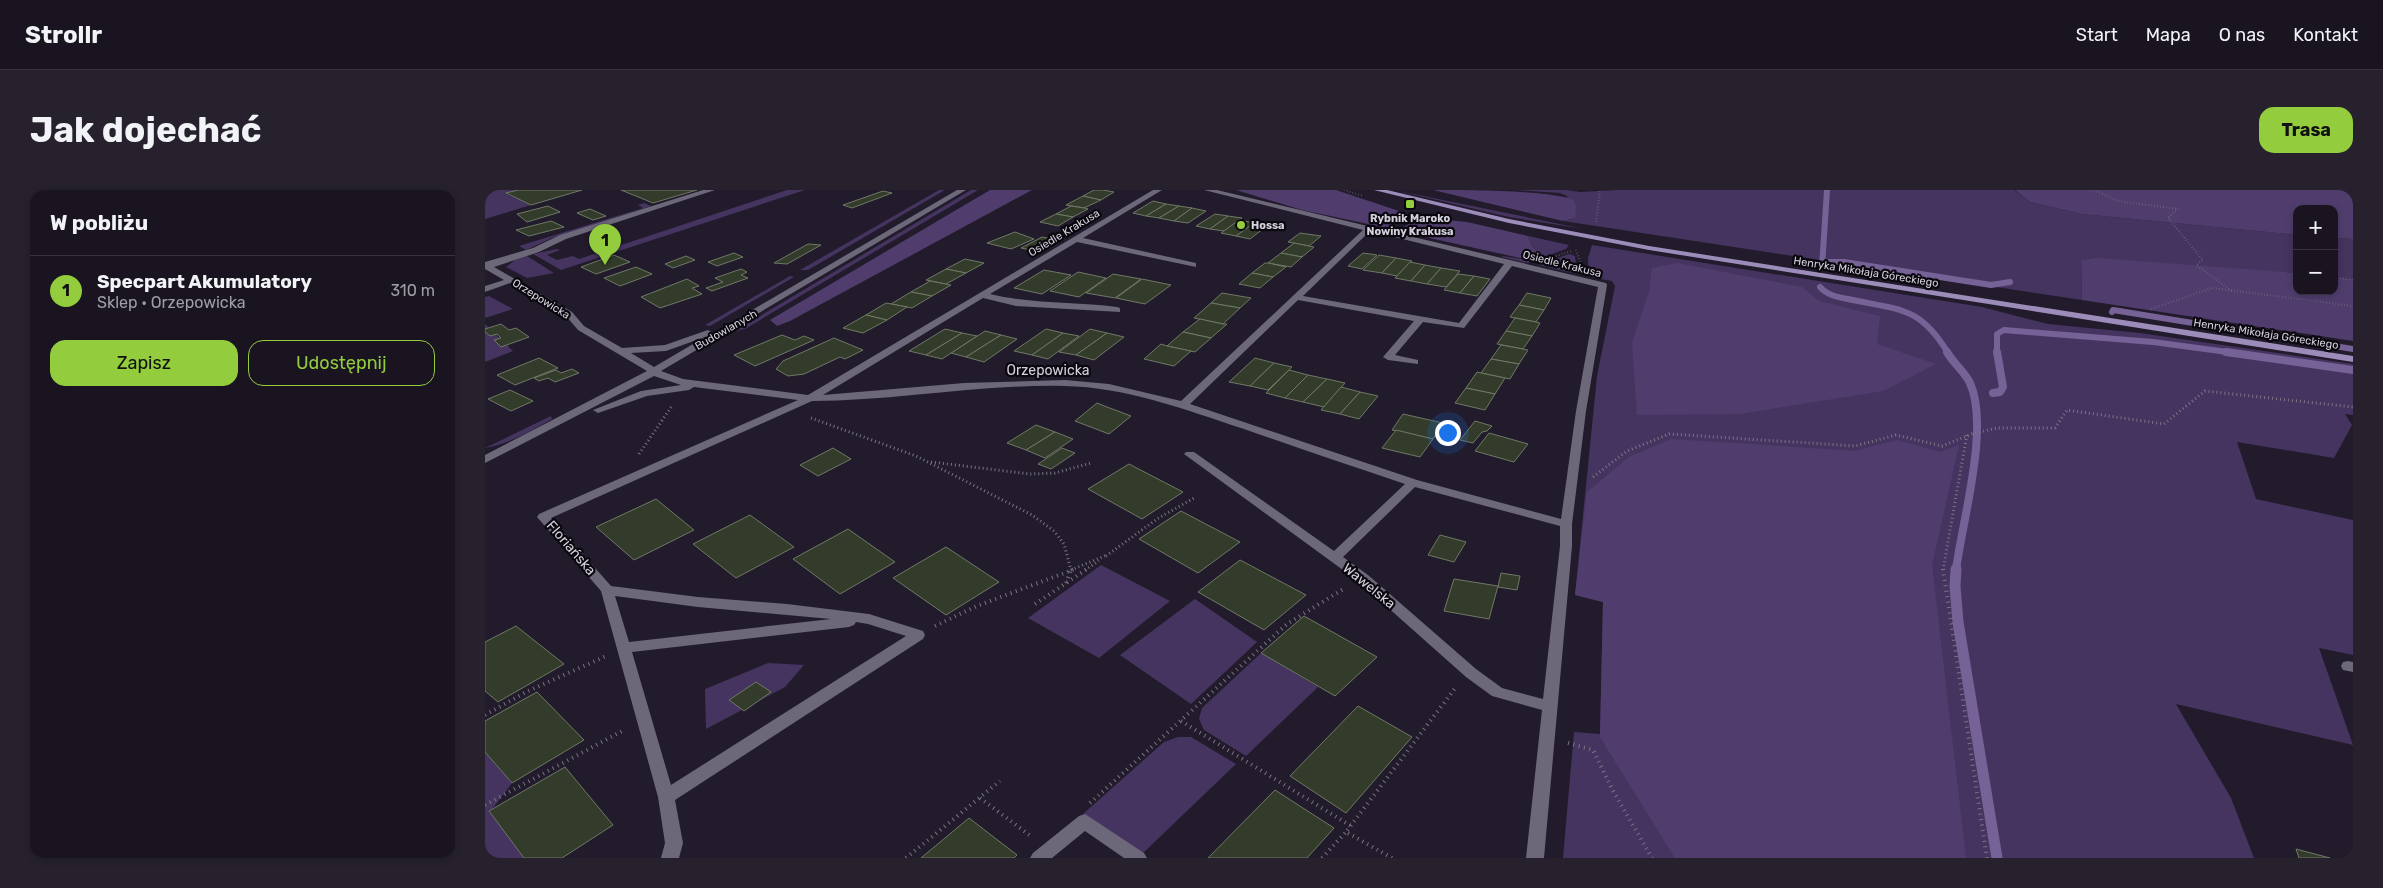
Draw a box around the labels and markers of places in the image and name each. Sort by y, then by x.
marker: Rybnik Maroko Nowiny Krakusa [1404,198,1416,210]
place label: Rybnik Maroko Nowiny Krakusa [1366,212,1454,238]
marker: Hossa [1235,219,1247,231]
place label: Hossa [1251,219,1285,232]
pin: 1 [589,224,621,265]

